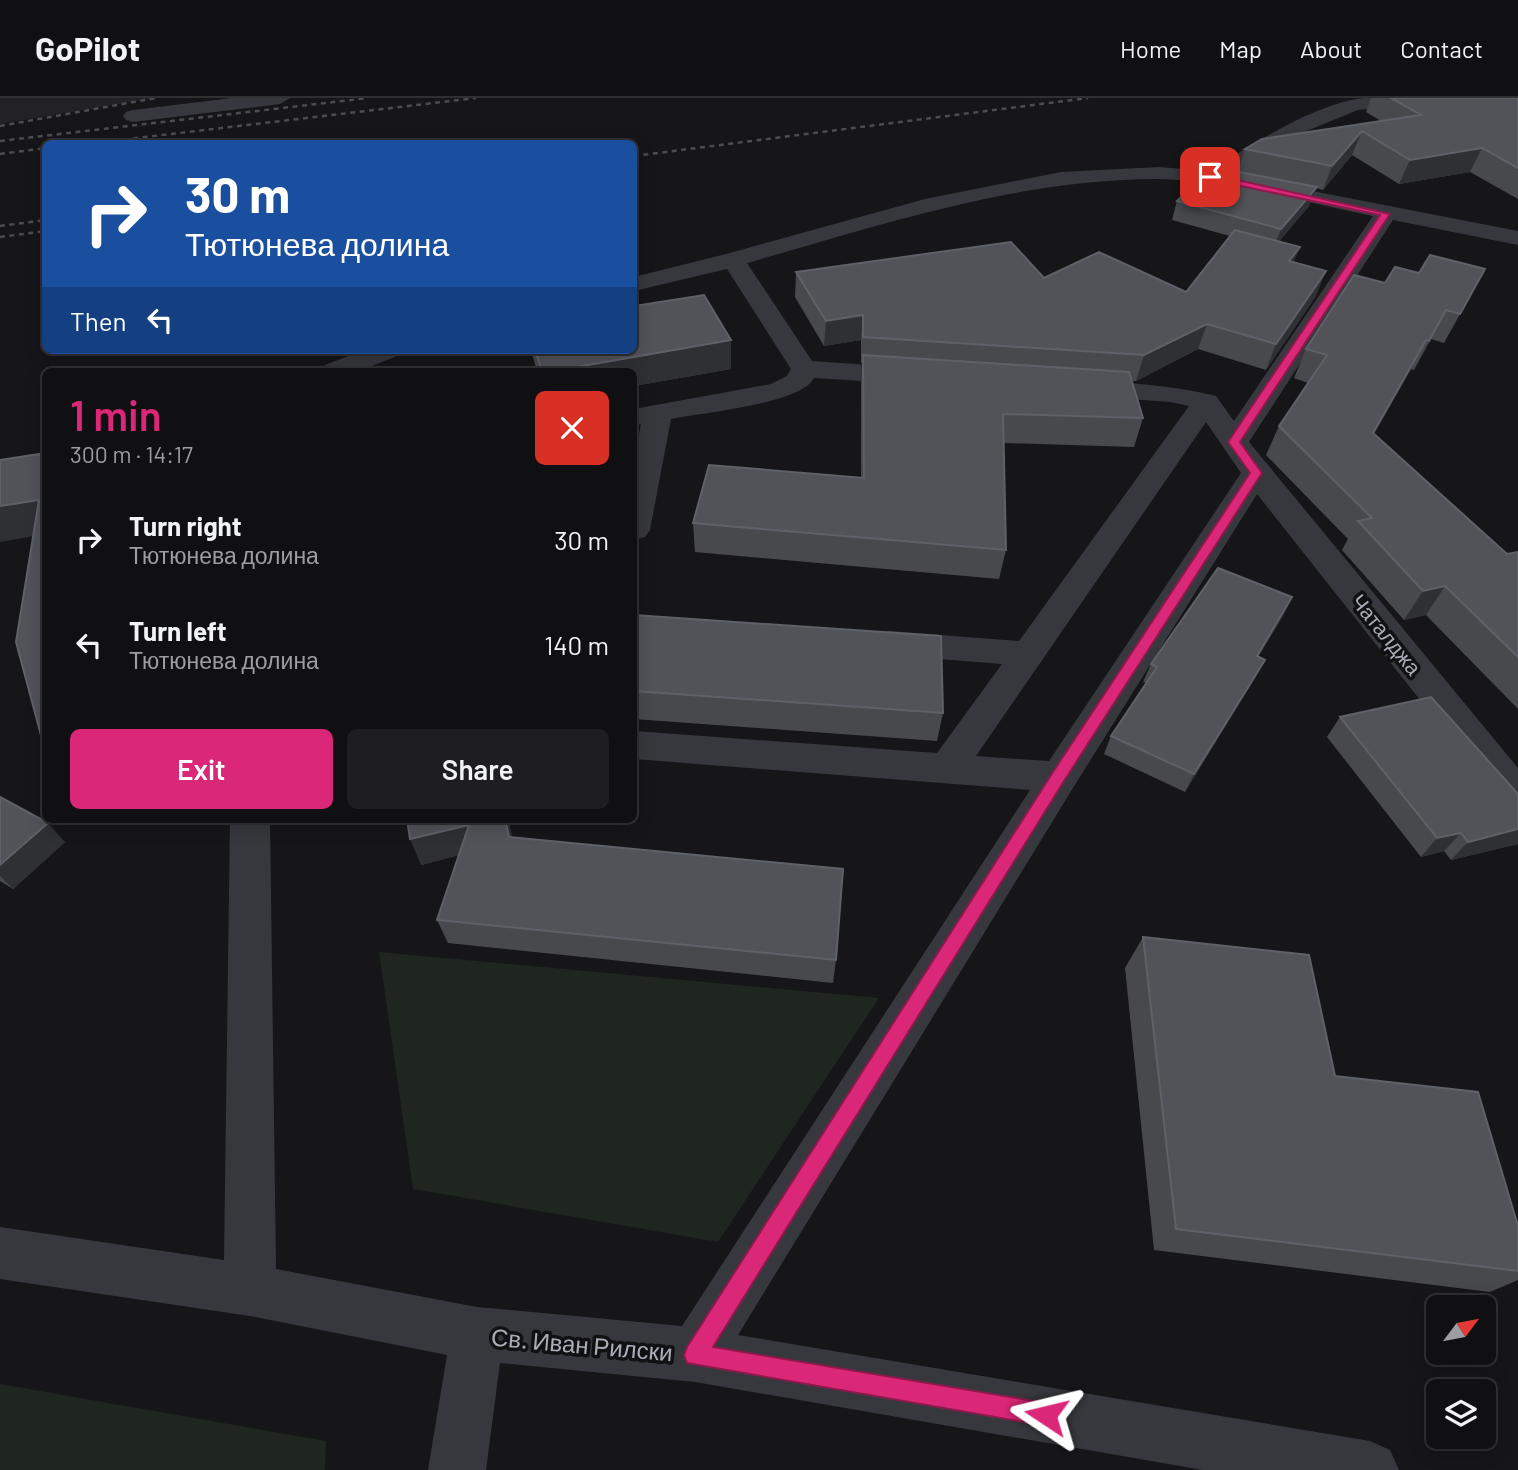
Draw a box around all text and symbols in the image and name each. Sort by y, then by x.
text: GoPilot [35,28,140,68]
text: Home [1120,34,1181,63]
text: Map [1219,34,1262,63]
text: About [1300,34,1362,63]
text: Contact [1400,34,1483,63]
pin [1180,147,1240,207]
icon: arrive [1191,158,1229,196]
text: 30 m [185,164,290,223]
icon: right [70,168,161,259]
text: Тютюнева долина [185,224,449,262]
icon: left [141,301,179,339]
text: Then [70,305,127,336]
text: 1 min [70,389,162,439]
button: close [535,391,609,465]
text: 300 m · 14:17 [70,440,193,468]
text: Turn right [129,510,242,541]
icon: right [70,521,108,559]
text: 30 m [554,524,609,555]
text: Тютюнева долина [129,541,319,569]
street label: Чаталджа [1347,589,1427,680]
text: Turn left [129,615,227,646]
icon: left [70,626,108,664]
text: 140 m [544,629,609,660]
text: Тютюнева долина [129,646,319,674]
button: Exit [70,729,333,809]
button: Share [347,729,609,809]
north arrow [1426,1295,1496,1365]
map controls [1426,1295,1496,1449]
street label: Св. Иван Рилски [490,1322,674,1366]
position arrow [1009,1378,1083,1452]
button: layers [1426,1379,1496,1449]

